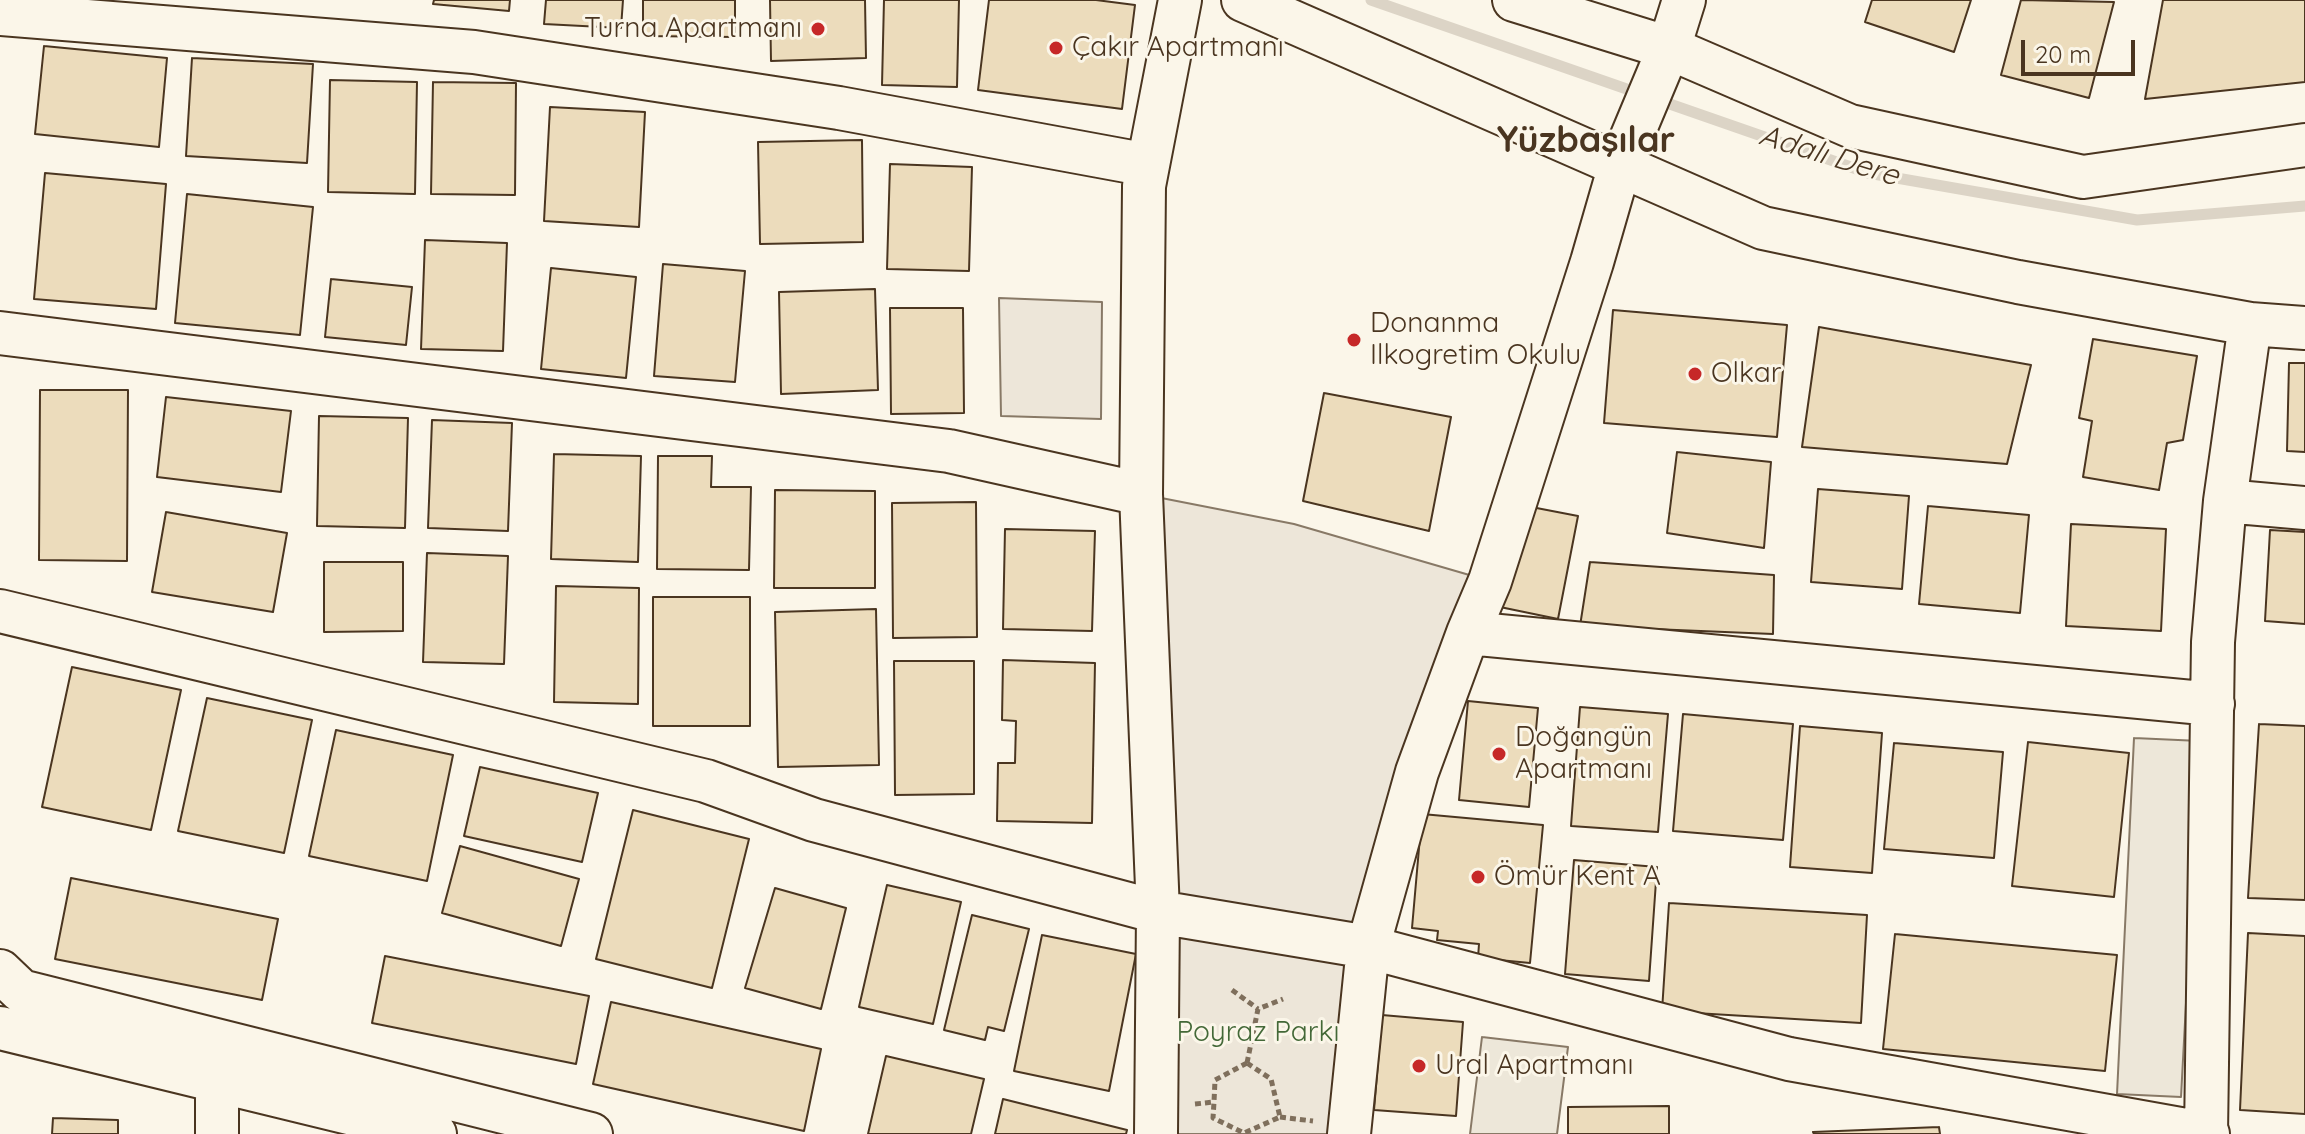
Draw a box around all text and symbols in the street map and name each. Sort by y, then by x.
place label: Turna Apartmanı [584,12,802,46]
marker: Turna Apartmanı [809,20,827,38]
scale bar [2025,24,2139,74]
place label: Çakır Apartmanı [1072,31,1284,65]
marker: Çakır Apartmanı [1047,39,1065,57]
text: 20 m [2035,39,2091,69]
water label: Adalı Dere [1755,118,1903,194]
district label: Yüzbaşılar [1497,119,1675,163]
place label: Donanma Ilkogretim Okulu [1370,307,1581,373]
marker: Donanma Ilkogretim Okulu [1345,331,1363,349]
place label: Olkar [1711,357,1782,391]
marker: Olkar [1686,365,1704,383]
place label: Doğangün Apartmanı [1515,721,1652,787]
marker: Doğangün Apartmanı [1490,745,1508,763]
place label: Ömür Kent A [1494,860,1661,894]
marker: Ömür Kent A [1469,868,1487,886]
park label: Poyraz Parkı [1177,1016,1339,1050]
place label: Ural Apartmanı [1435,1049,1633,1083]
marker: Ural Apartmanı [1410,1057,1428,1075]

